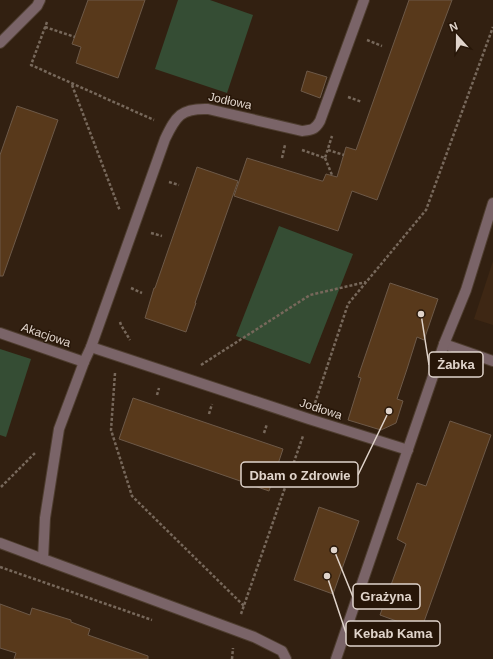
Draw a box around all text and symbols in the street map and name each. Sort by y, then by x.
north arrow [437,16,477,56]
text: N [448,20,459,34]
street label: Jodłowa [207,90,253,112]
street label: Akacjowa [19,320,73,350]
callout: Żabka [429,352,483,377]
text: Żabka [437,357,476,372]
street label: Jodłowa [298,396,344,423]
callout: Dbam o Zdrowie [241,462,358,487]
text: Dbam o Zdrowie [249,468,351,483]
callout: Grażyna [353,584,420,609]
text: Grażyna [360,589,412,604]
callout: Kebab Kama [346,621,440,646]
text: Kebab Kama [354,626,433,641]

